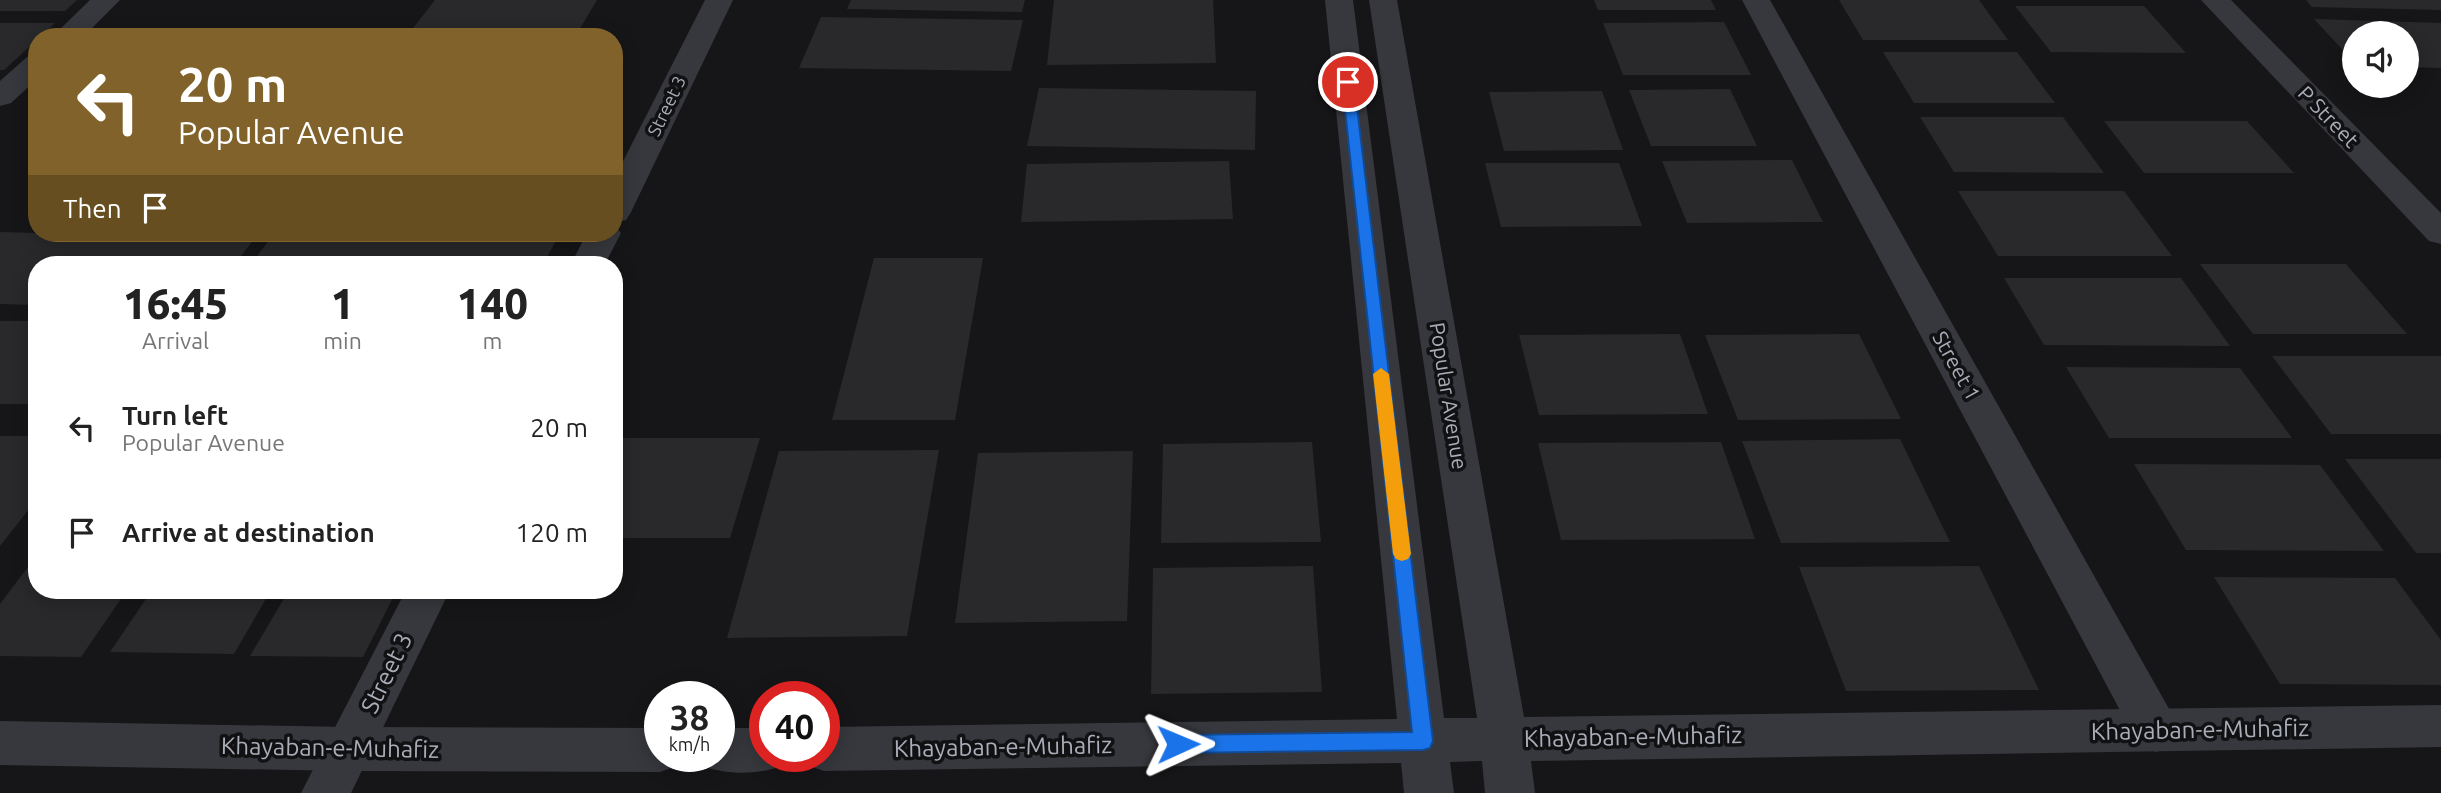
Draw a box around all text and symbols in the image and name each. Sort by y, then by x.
map controls [2342,21,2419,98]
button: sound [2342,21,2419,98]
pin [1318,52,1378,112]
icon: left [63,56,154,147]
text: 20 m [178,56,287,111]
icon: arrive [1329,63,1367,101]
street label: Street 3 [643,72,689,139]
street label: P Street [2294,81,2364,152]
text: Popular Avenue [178,114,405,150]
icon: arrive [136,189,174,227]
text: Then [63,194,122,223]
text: 16:45 [123,280,228,327]
text: 1 [331,280,354,327]
text: 140 [457,280,528,327]
street label: Popular Avenue [1426,321,1472,471]
street label: Street 1 [1928,327,1986,404]
text: Arrival [142,328,209,353]
text: min [323,328,362,353]
text: m [482,328,502,353]
text: Turn left [122,401,228,430]
icon: left [63,409,101,447]
text: 20 m [530,413,588,442]
text: Popular Avenue [122,430,285,455]
icon: arrive [63,514,101,552]
text: Arrive at destination [122,518,375,547]
text: 120 m [516,518,588,547]
street label: Street 3 [356,628,418,717]
speed limit sign: 40 [749,681,840,772]
text: 38 [670,697,709,737]
position arrow [1141,707,1215,781]
street label: Khayaban-e-Muhafiz [2091,714,2309,745]
street label: Khayaban-e-Muhafiz [1524,721,1742,752]
street label: Khayaban-e-Muhafiz [894,731,1112,762]
street label: Khayaban-e-Muhafiz [221,732,439,763]
text: km/h [669,734,710,754]

